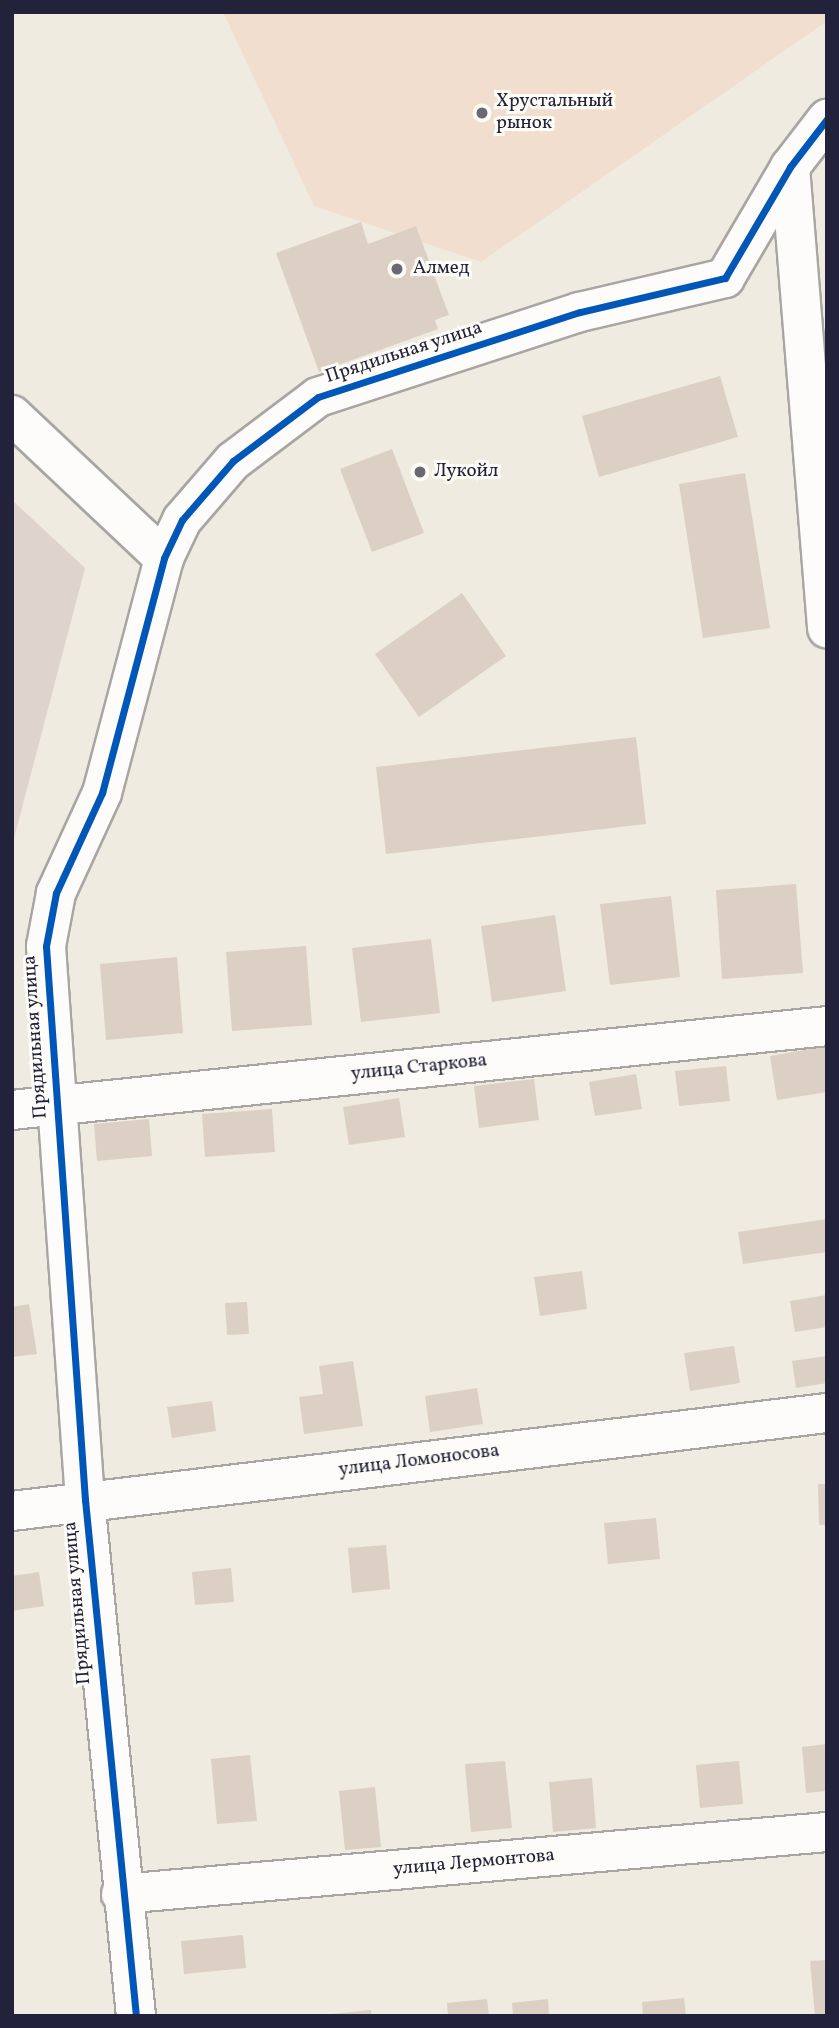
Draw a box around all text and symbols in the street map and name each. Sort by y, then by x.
place label: Хрустальный рынок [496,91,613,135]
marker: Хрустальный рынок [474,105,490,121]
place label: Алмед [413,258,470,280]
marker: Алмед [387,259,407,279]
street label: Прядильная улица [322,317,486,389]
place label: Лукойл [434,461,498,483]
marker: Лукойл [412,464,428,480]
street label: Прядильная улица [19,954,53,1120]
street label: улица Старкова [350,1050,488,1086]
street label: улица Ломоносова [337,1440,501,1482]
street label: Прядильная улица [59,1520,97,1686]
street label: улица Лермонтова [392,1845,556,1881]

